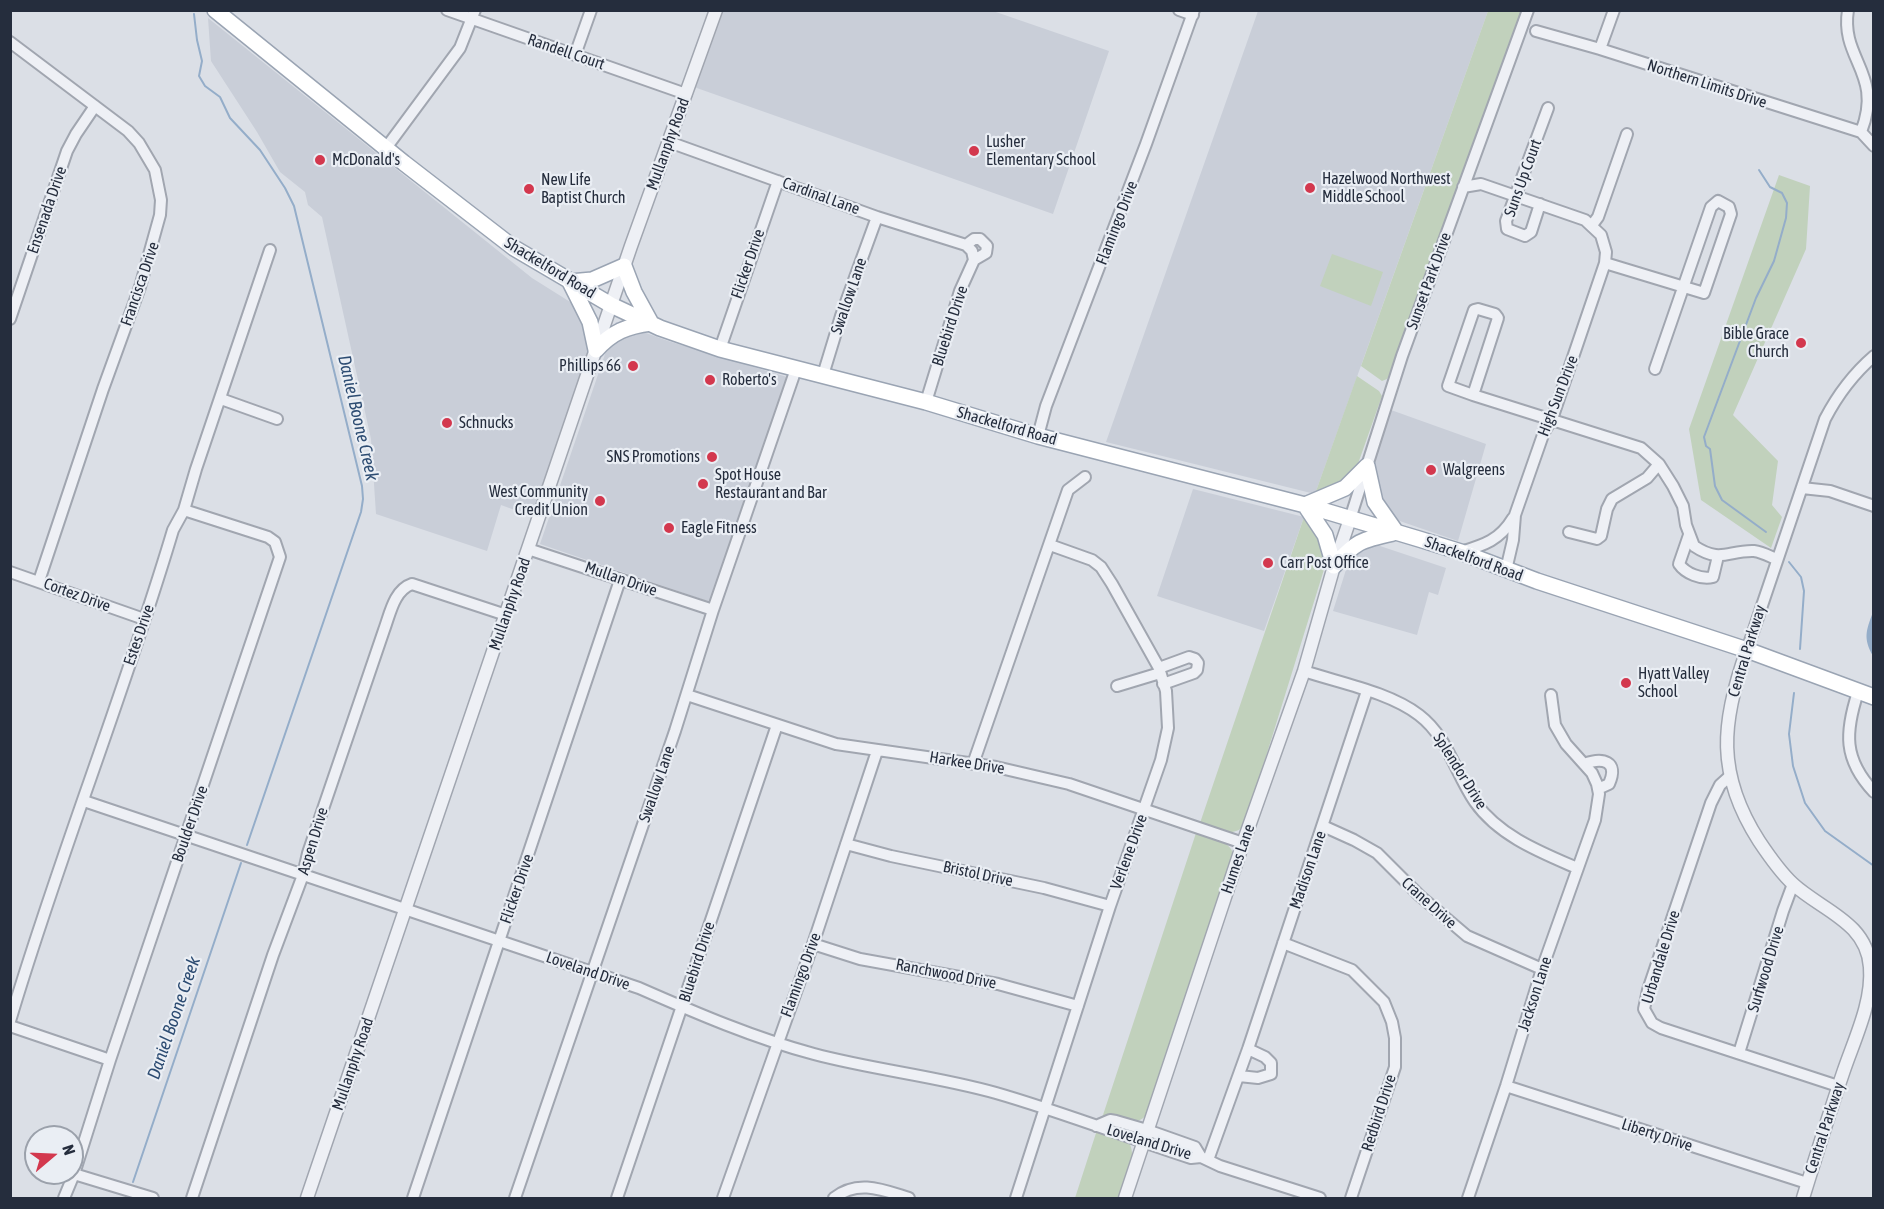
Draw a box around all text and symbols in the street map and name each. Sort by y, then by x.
street label: Randell Court [525,30,607,74]
street label: Northern Limits Drive [1645,56,1769,112]
street label: Mullanphy Road [642,95,694,193]
place label: Lusher Elementary School [986,132,1096,170]
street label: Suns Up Court [1500,137,1546,219]
marker: Lusher Elementary School [967,144,981,158]
place label: McDonald's [332,150,400,170]
marker: McDonald's [313,153,327,167]
street label: Ensenada Drive [23,164,71,256]
place label: Hazelwood Northwest Middle School [1322,169,1451,207]
place label: New Life Baptist Church [541,170,625,208]
street label: Cardinal Lane [780,173,862,219]
street label: Flamingo Drive [1092,178,1142,268]
marker: Hazelwood Northwest Middle School [1303,181,1317,195]
marker: New Life Baptist Church [522,182,536,196]
street label: Flicker Drive [727,227,769,301]
street label: Sunset Park Drive [1403,230,1455,332]
street label: Shackelford Road [501,233,599,303]
street label: Francisca Drive [117,239,163,329]
street label: Swallow Lane [827,255,871,337]
street label: Bluebird Drive [928,283,972,369]
place label: Bible Grace Church [1723,324,1789,362]
marker: Bible Grace Church [1794,336,1808,350]
water label: Daniel Boone Creek [333,353,383,483]
street label: High Sun Drive [1534,353,1582,439]
place label: Phillips 66 [559,356,621,376]
marker: Phillips 66 [626,359,640,373]
place label: Roberto's [722,370,777,390]
marker: Roberto's [703,373,717,387]
street label: Shackelford Road [955,403,1059,449]
place label: Schnucks [459,413,513,433]
marker: Schnucks [440,416,454,430]
place label: SNS Promotions [607,447,700,467]
marker: SNS Promotions [705,450,719,464]
place label: Walgreens [1443,460,1505,480]
marker: Walgreens [1424,463,1438,477]
place label: Spot House Restaurant and Bar [715,465,827,503]
marker: Spot House Restaurant and Bar [696,477,710,491]
place label: West Community Credit Union [489,482,588,520]
marker: West Community Credit Union [593,494,607,508]
place label: Eagle Fitness [681,518,757,538]
marker: Eagle Fitness [662,521,676,535]
street label: Shackelford Road [1422,532,1526,586]
place label: Carr Post Office [1280,553,1369,573]
street label: Mullanphy Road [485,555,535,653]
marker: Carr Post Office [1261,556,1275,570]
street label: Mullan Drive [582,558,660,600]
street label: Cortez Drive [41,574,113,616]
street label: Estes Drive [120,602,158,668]
street label: Central Parkway [1724,603,1770,699]
place label: Hyatt Valley School [1638,664,1709,702]
marker: Hyatt Valley School [1619,676,1633,690]
street label: Splendor Drive [1429,729,1491,813]
street label: Swallow Lane [635,743,679,825]
street label: Harkee Drive [928,748,1006,778]
street label: Boulder Drive [168,783,212,865]
street label: Aspen Drive [294,805,332,877]
street label: Verlene Drive [1106,812,1152,892]
street label: Humes Lane [1217,822,1259,896]
street label: Madison Lane [1286,828,1330,912]
street label: Flicker Drive [496,852,538,926]
street label: Bristol Drive [941,857,1015,891]
street label: Crane Drive [1398,873,1460,933]
street label: Urbandale Drive [1638,908,1684,1006]
street label: Bluebird Drive [675,919,719,1005]
street label: Surfwood Drive [1744,924,1788,1014]
street label: Flamingo Drive [777,930,825,1020]
street label: Loveland Drive [543,948,633,994]
water label: Daniel Boone Creek [143,954,205,1082]
street label: Jackson Lane [1514,954,1556,1034]
street label: Ranchwood Drive [894,955,998,993]
street label: Mullanphy Road [328,1015,378,1113]
street label: Redbird Drive [1358,1072,1400,1154]
street label: Central Parkway [1801,1080,1849,1176]
street label: Liberty Drive [1619,1114,1695,1156]
street label: Loveland Drive [1104,1120,1194,1164]
north arrow [24,1125,84,1185]
text: N [59,1142,79,1157]

